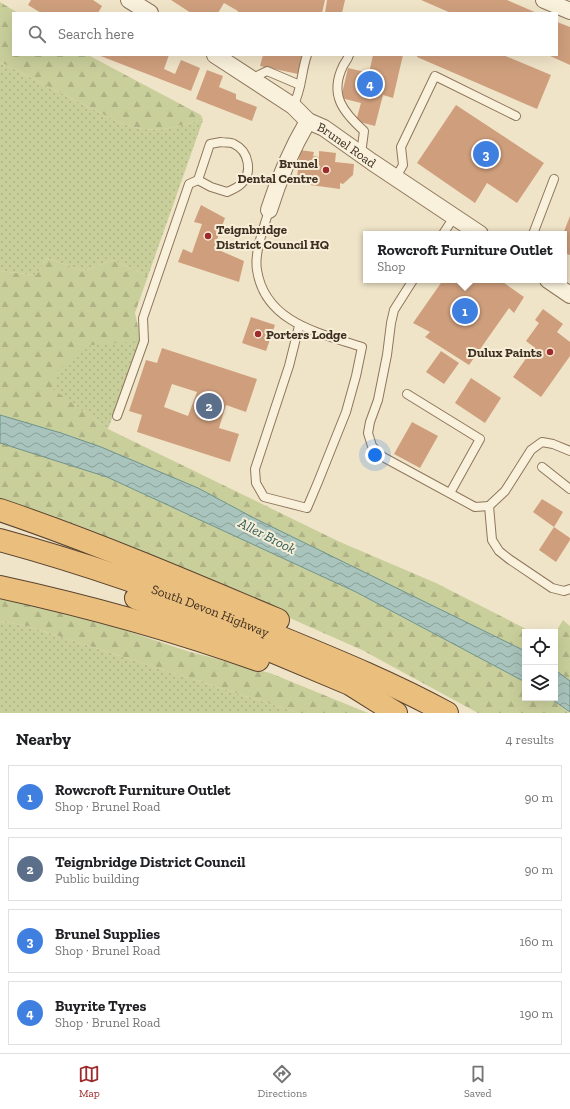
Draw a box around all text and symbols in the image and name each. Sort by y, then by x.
search box [12,12,558,56]
icon: search [26,23,48,45]
text: Search here [58,25,134,43]
pin: 4 [357,69,383,99]
street label: Brunel Road [315,119,379,170]
pin: 3 [473,139,499,169]
place label: Brunel Dental Centre [238,156,319,186]
marker: Brunel Dental Centre [321,165,331,175]
place label: Teignbridge District Council HQ [216,222,329,252]
marker: Teignbridge District Council HQ [203,231,213,241]
popup [363,231,567,283]
text: Rowcroft Furniture Outlet [377,241,553,259]
text: Shop [377,259,405,274]
pin: 1 [452,296,478,326]
place label: Porters Lodge [266,327,348,342]
marker: Porters Lodge [253,329,263,339]
place label: Dulux Paints [468,345,542,360]
marker: Dulux Paints [545,347,555,357]
pin: 2 [196,391,222,421]
your location [365,445,385,465]
water label: Aller Brook [235,514,298,558]
street label: South Devon Highway [150,581,272,640]
map controls [522,629,558,701]
button: locate [522,629,558,665]
button: layers [522,665,558,701]
text: Nearby [16,729,71,749]
text: 4 results [506,732,554,747]
text: Rowcroft Furniture Outlet [55,781,230,799]
text: 1 [27,790,33,805]
text: 90 m [524,790,553,805]
text: Shop · Brunel Road [55,799,160,814]
text: Teignbridge District Council [55,853,246,871]
text: 2 [27,862,33,877]
text: 90 m [524,862,553,877]
text: Public building [55,871,139,886]
text: Brunel Supplies [55,925,160,943]
text: 3 [27,934,33,949]
text: 160 m [519,934,553,949]
text: Shop · Brunel Road [55,943,160,958]
text: Buyrite Tyres [55,997,146,1015]
text: 4 [26,1006,34,1021]
text: 190 m [519,1006,553,1021]
text: Shop · Brunel Road [55,1015,160,1030]
tab: Map [78,1063,100,1100]
tab: Directions [257,1063,307,1100]
tab: Saved [464,1063,492,1100]

